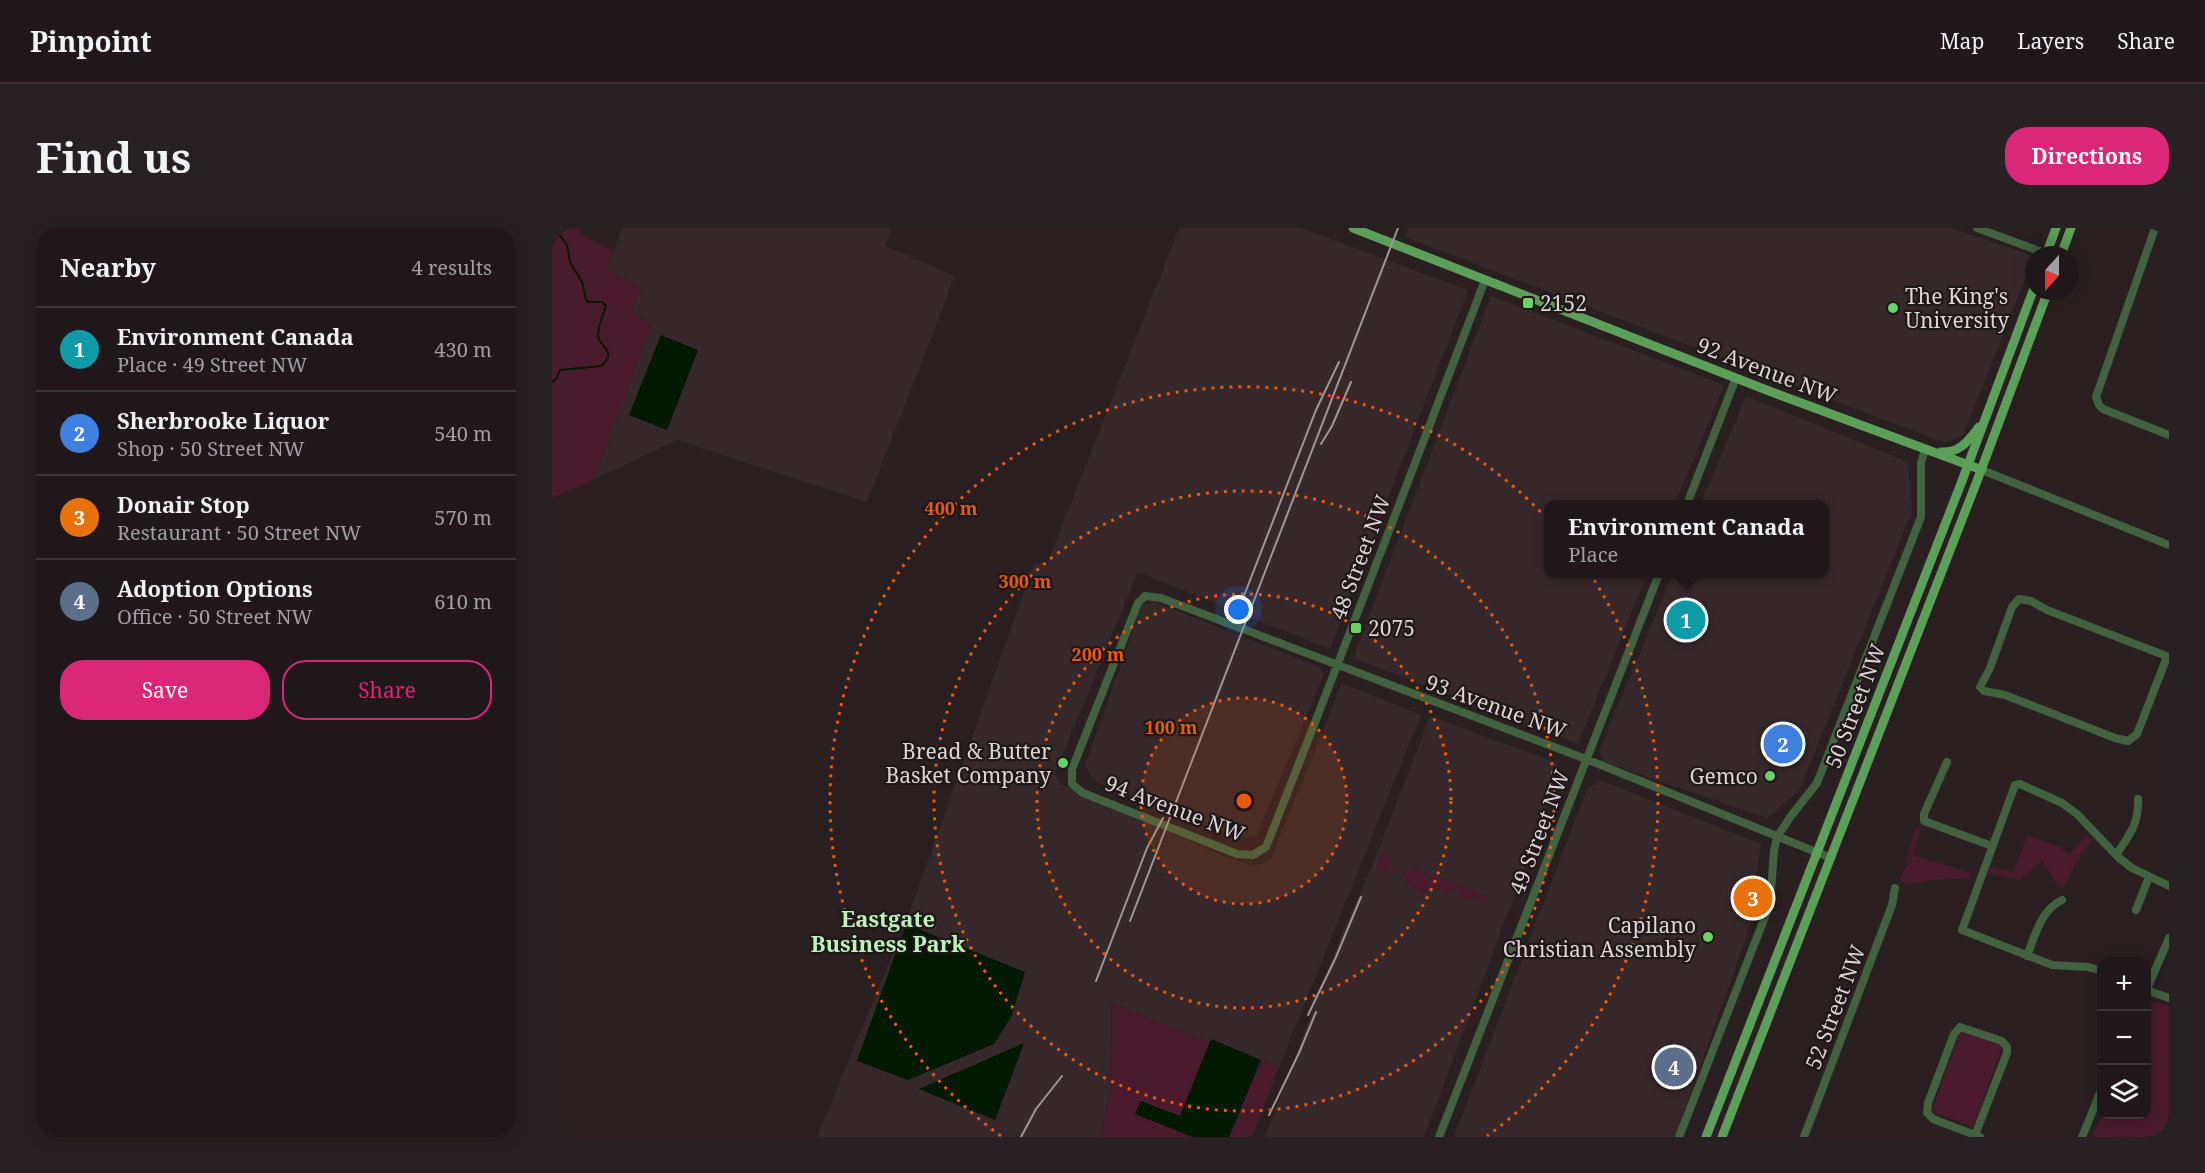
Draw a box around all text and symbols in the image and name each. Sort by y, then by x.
text: Pinpoint [30,22,152,60]
text: Map [1940,27,1984,55]
text: Layers [2017,27,2084,55]
text: Share [2117,27,2175,55]
button: Directions [2005,127,2169,185]
text: Find us [36,128,191,185]
north arrow [2025,246,2079,300]
text: Nearby [60,249,156,285]
text: 4 results [412,254,492,281]
place label: The King's University [1905,282,2009,334]
place label: 2152 [1540,289,1587,317]
marker: 2152 [1521,296,1535,310]
marker: The King's University [1886,301,1900,315]
text: Environment Canada [117,321,354,351]
street label: 92 Avenue NW [1693,331,1841,409]
text: 1 [74,336,85,363]
text: 430 m [434,336,492,363]
text: Place · 49 Street NW [117,351,307,378]
text: Sherbrooke Liquor [117,405,329,435]
text: 2 [74,420,85,447]
text: 540 m [434,420,492,447]
text: Shop · 50 Street NW [117,435,305,462]
text: Donair Stop [117,489,250,519]
street label: 48 Street NW [1323,491,1397,623]
text: 400 m [925,496,978,520]
popup [1544,500,1829,578]
text: 3 [74,504,85,531]
text: 570 m [434,504,492,531]
text: Environment Canada [1568,511,1805,541]
text: Restaurant · 50 Street NW [117,519,361,546]
text: Place [1568,541,1618,568]
text: 300 m [999,569,1052,593]
text: Adoption Options [117,573,313,603]
text: 4 [74,588,85,615]
text: 610 m [434,588,492,615]
your location [1224,595,1253,624]
pin: 1 [1666,598,1706,642]
text: Office · 50 Street NW [117,603,313,630]
place label: 2075 [1368,614,1415,642]
marker: 2075 [1349,621,1363,635]
street label: 50 Street NW [1818,640,1892,772]
text: 200 m [1072,642,1125,666]
button: Save [60,660,270,720]
button: Share [282,660,492,720]
street label: 93 Avenue NW [1422,668,1570,744]
text: 100 m [1145,715,1198,739]
pin: 2 [1764,722,1802,766]
place label: Bread & Butter Basket Company [885,737,1051,789]
marker: Bread & Butter Basket Company [1056,756,1070,770]
place label: Gemco [1689,762,1758,790]
street label: 49 Street NW [1502,766,1576,898]
street label: 94 Avenue NW [1101,769,1249,847]
marker: Gemco [1763,769,1777,783]
centre of rings [1234,791,1254,811]
pin: 3 [1734,876,1772,920]
district label: Eastgate Business Park [811,903,965,958]
place label: Capilano Christian Assembly [1503,911,1696,963]
marker: Capilano Christian Assembly [1701,930,1715,944]
street label: 52 Street NW [1798,941,1872,1073]
map controls [2097,957,2151,1119]
button: + [2097,957,2151,1011]
button: − [2097,1011,2151,1065]
pin: 4 [1654,1044,1694,1090]
button: layers [2097,1065,2151,1119]

